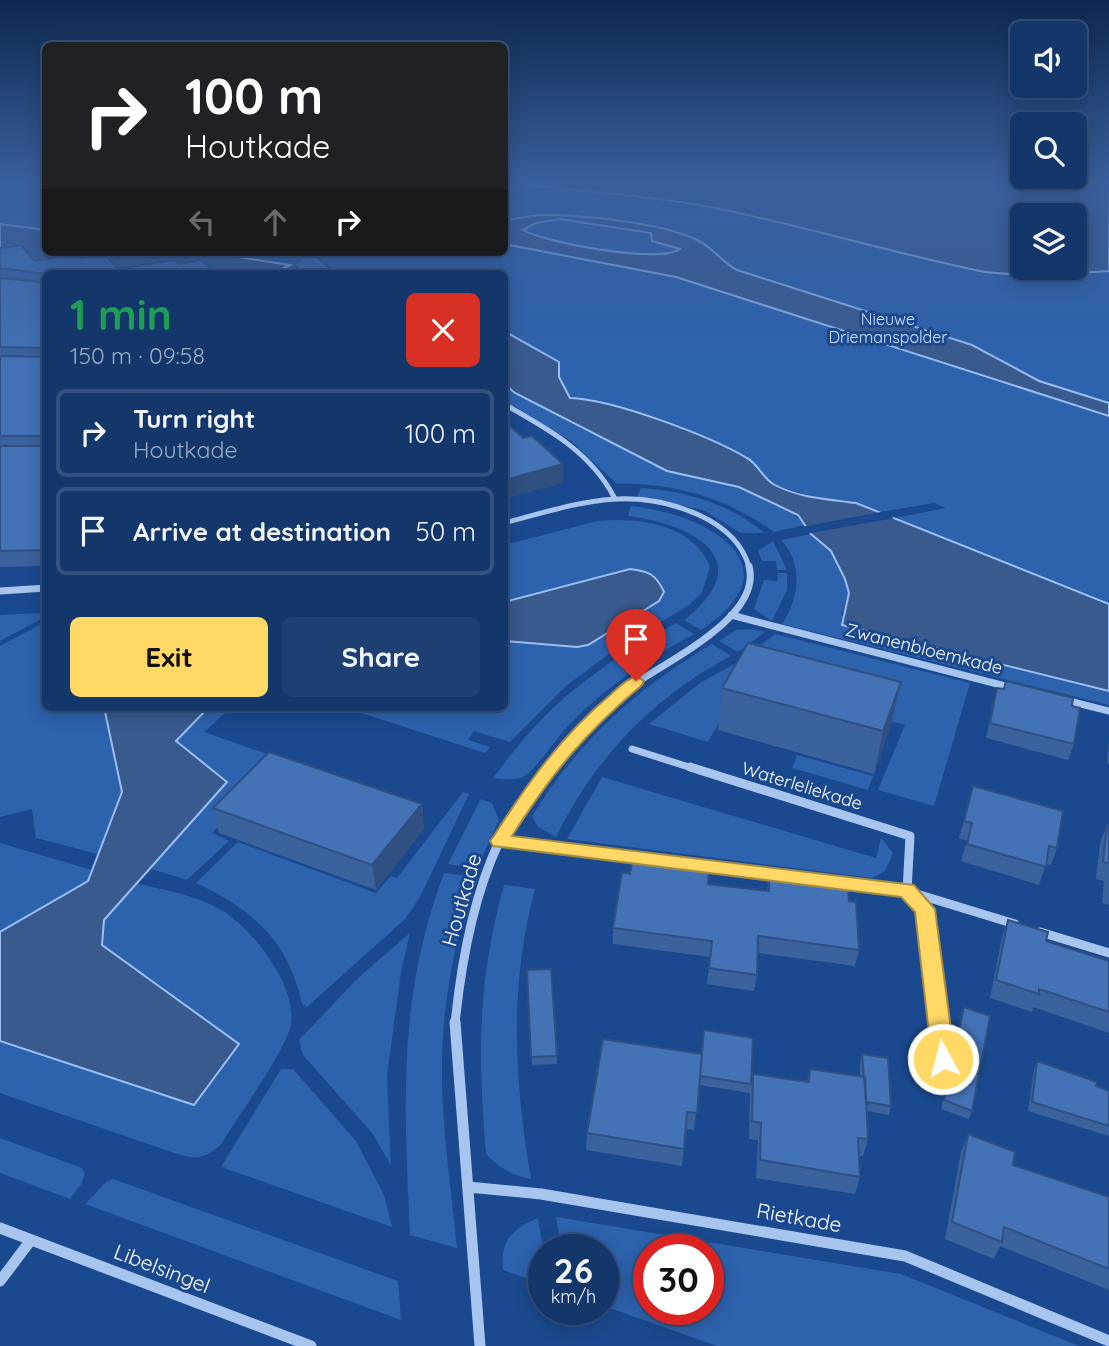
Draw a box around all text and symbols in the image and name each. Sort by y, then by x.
map controls [1010,21,1087,280]
button: sound [1010,21,1087,98]
text: 100 m [185,65,323,126]
icon: right [70,70,161,161]
button: search [1010,112,1087,189]
text: Houtkade [185,126,330,166]
icon: left [183,203,221,241]
icon: ahead [256,203,294,241]
icon: right [329,203,367,241]
button: layers [1010,203,1087,280]
text: 1 min [70,288,172,341]
button: close [406,293,480,367]
park label: Nieuwe Driemanspolder [829,309,947,347]
text: 150 m · 09:58 [70,341,205,370]
text: Turn right [133,402,255,435]
icon: right [74,414,112,452]
text: 100 m [405,417,476,450]
text: Houtkade [133,435,237,464]
icon: arrive [74,512,112,550]
text: Arrive at destination [133,515,391,548]
text: 50 m [416,515,476,548]
pin [606,609,666,681]
button: Exit [70,617,268,697]
button: Share [282,617,480,697]
street label: Zwanenbloemkade [843,618,1005,679]
icon: arrive [617,620,655,658]
street label: Waterleliekade [739,756,865,815]
street label: Houtkade [435,850,487,949]
position arrow [906,1022,980,1096]
street label: Rietkade [755,1197,844,1237]
speed limit sign: 30 [633,1234,724,1325]
street label: Libelsingel [111,1238,214,1298]
text: 26 [554,1248,593,1292]
text: km/h [551,1285,596,1308]

